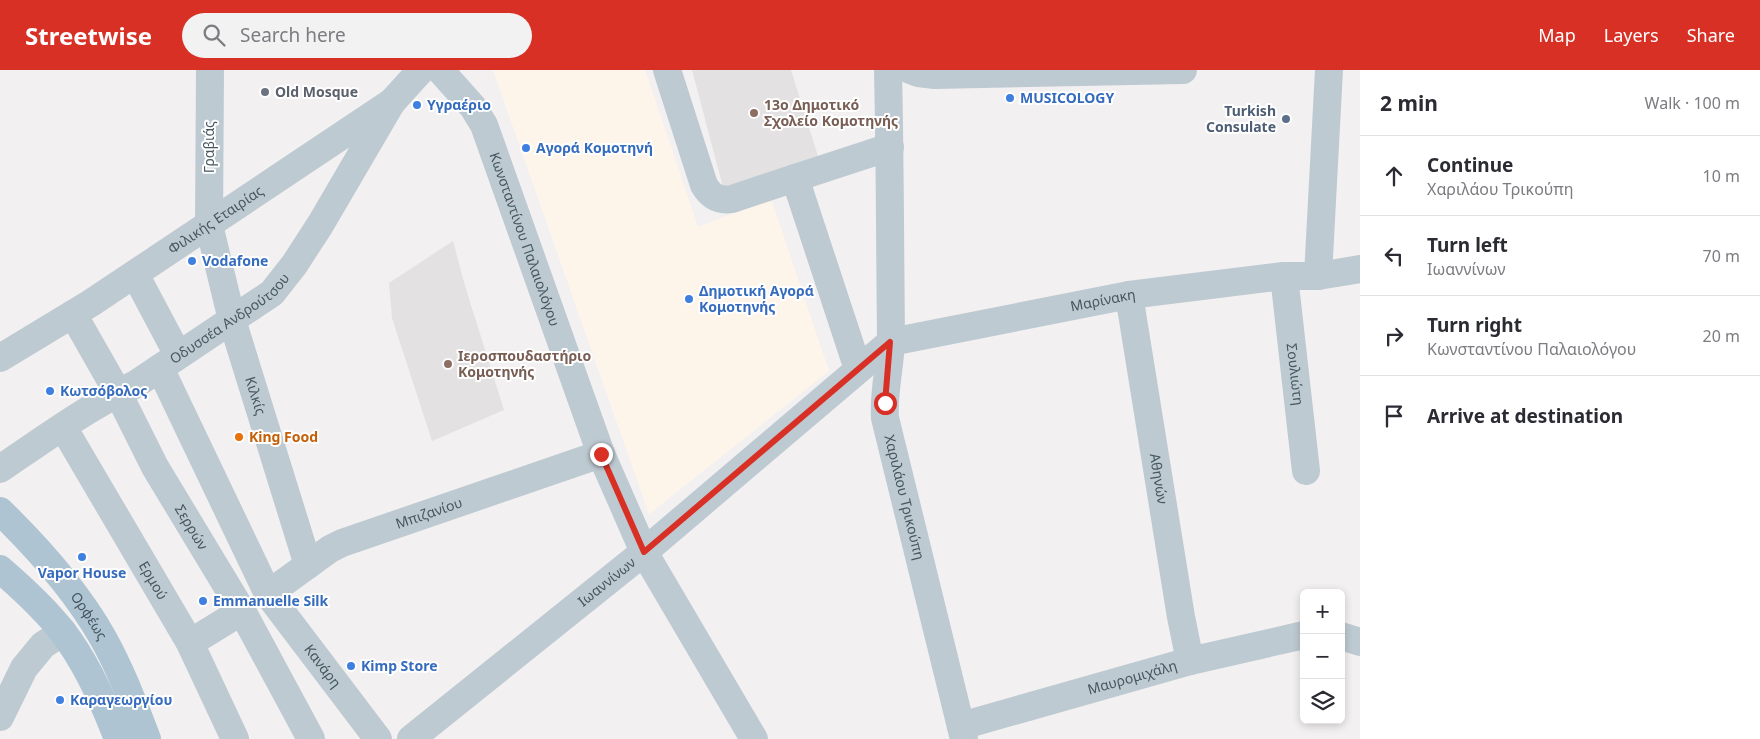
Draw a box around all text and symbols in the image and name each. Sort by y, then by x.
search box [182,13,532,58]
text: Streetwise [25,19,152,52]
icon: search [200,21,228,49]
text: Search here [240,22,346,48]
text: Map [1538,23,1576,47]
text: Layers [1604,23,1659,47]
text: Share [1687,23,1735,47]
place label: Old Mosque [275,82,358,101]
marker: Old Mosque [259,86,271,98]
place label: MUSICOLOGY [1020,88,1114,107]
text: 2 min [1380,89,1438,117]
marker: MUSICOLOGY [1004,92,1016,104]
text: Walk · 100 m [1645,92,1740,114]
place label: Υγραέριο [427,95,491,114]
place label: 13ο Δημοτικό Σχολείο Κομοτηνής [764,95,898,130]
marker: Υγραέριο [411,99,423,111]
place label: Turkish Consulate [1206,101,1276,136]
marker: 13ο Δημοτικό Σχολείο Κομοτηνής [748,107,760,119]
marker: Turkish Consulate [1280,113,1292,125]
street label: Γραβιάς [199,121,218,173]
place label: Αγορά Κομοτηνή [536,138,653,157]
marker: Αγορά Κομοτηνή [520,142,532,154]
street label: Κωνσταντίνου Παλαιολόγου [485,150,565,329]
text: Continue [1427,152,1513,178]
icon: ahead [1380,162,1408,190]
text: 10 m [1703,165,1740,187]
text: Χαριλάου Τρικούπη [1427,178,1573,200]
street label: Φιλικής Εταιρίας [164,181,267,258]
text: Turn left [1427,232,1508,258]
icon: left [1380,242,1408,270]
text: 70 m [1703,245,1740,267]
place label: Vodafone [202,251,268,270]
marker: Vodafone [186,255,198,267]
text: Ιωαννίνων [1427,258,1505,280]
street label: Οδυσσέα Ανδρούτσου [166,269,293,368]
place label: Δημοτική Αγορά Κομοτηνής [699,281,814,316]
street label: Μαρίνακη [1069,284,1137,315]
marker: Δημοτική Αγορά Κομοτηνής [683,293,695,305]
text: Turn right [1427,312,1522,338]
icon: right [1380,322,1408,350]
text: 20 m [1703,325,1740,347]
text: Κωνσταντίνου Παλαιολόγου [1427,338,1636,360]
street label: Σουλιώτη [1283,342,1309,406]
place label: Ιεροσπουδαστήριο Κομοτηνής [458,346,591,381]
marker: Ιεροσπουδαστήριο Κομοτηνής [442,358,454,370]
street label: Κιλκίς [241,374,271,417]
place label: Κωτσόβολος [60,381,147,400]
marker: Κωτσόβολος [44,385,56,397]
route start [874,392,897,415]
icon: arrive [1380,402,1408,430]
text: Arrive at destination [1427,403,1623,429]
place label: King Food [249,427,318,446]
marker: King Food [233,431,245,443]
street label: Χαριλάου Τρικούπη [880,433,930,562]
route end [590,443,613,466]
street label: Αθηνών [1146,452,1173,505]
street label: Μπιζανίου [393,492,465,533]
street label: Σερρών [171,501,213,553]
marker: Vapor House [76,551,88,563]
street label: Ιωαννίνων [574,553,639,610]
street label: Ερμού [135,557,172,603]
place label: Vapor House [38,563,126,582]
street label: Ορφέως [67,588,112,643]
map controls [1300,589,1345,724]
button: + [1300,589,1345,634]
place label: Emmanuelle Silk [213,591,328,610]
marker: Emmanuelle Silk [197,595,209,607]
button: − [1300,634,1345,679]
street label: Κανάρη [300,640,346,692]
street label: Μαυρομιχάλη [1085,655,1179,699]
place label: Kimp Store [361,656,438,675]
marker: Kimp Store [345,660,357,672]
button: layers [1300,679,1345,724]
place label: Καραγεωργίου [70,690,172,709]
marker: Καραγεωργίου [54,694,66,706]

